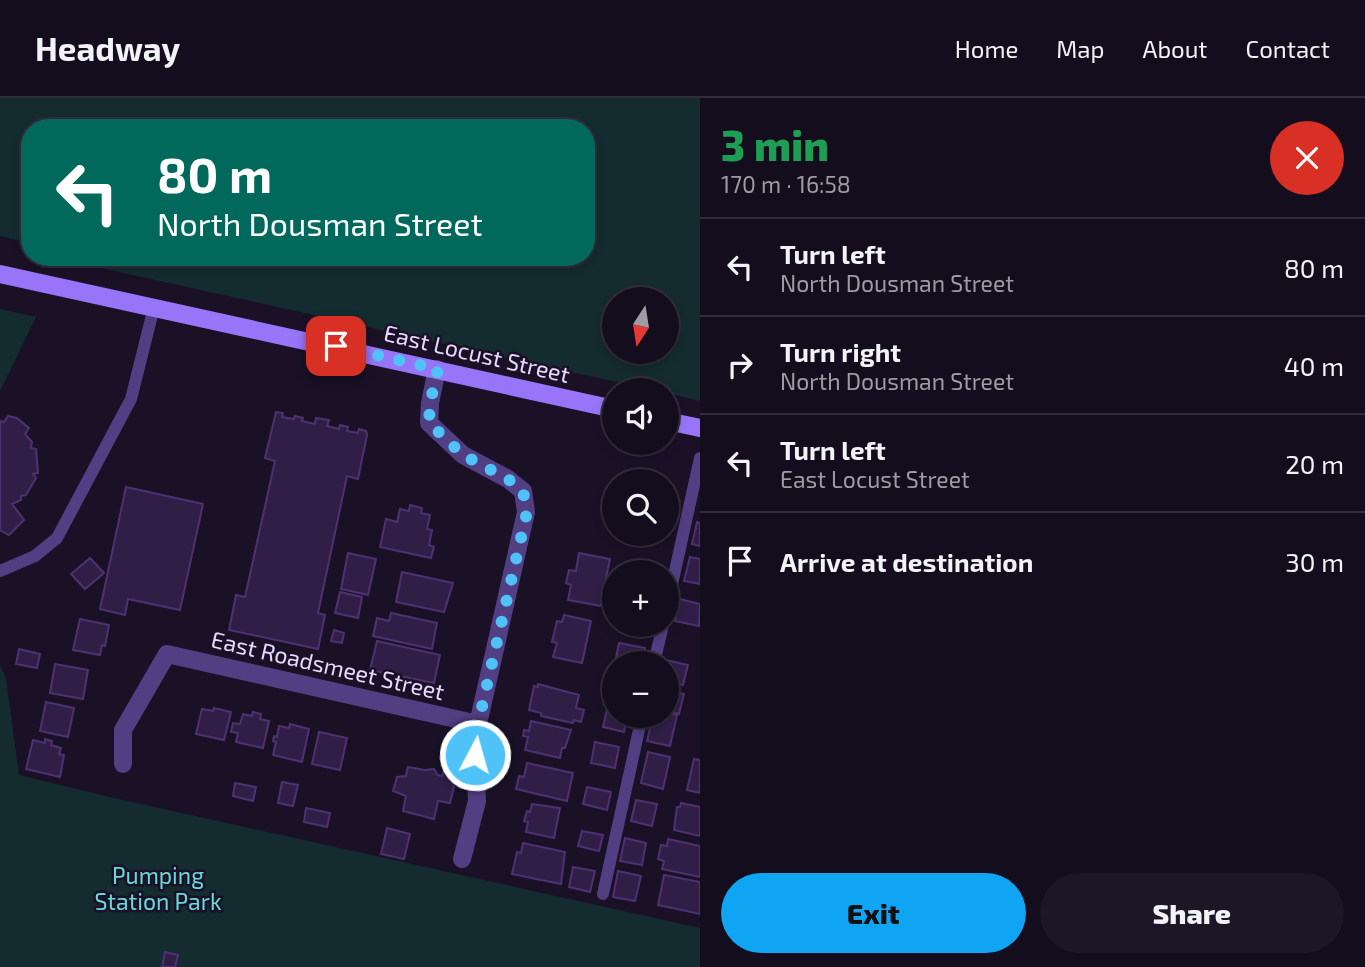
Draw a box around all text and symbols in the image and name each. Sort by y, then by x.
text: Headway [35,28,180,68]
text: Home [955,34,1018,63]
text: Map [1056,34,1104,63]
text: About [1142,34,1208,63]
text: Contact [1246,34,1330,63]
text: 3 min [721,119,829,169]
button: close [1270,121,1344,195]
text: 80 m [157,144,272,203]
icon: left [42,147,133,238]
text: 170 m · 16:58 [721,170,851,198]
text: North Dousman Street [157,204,483,242]
text: Turn left [780,238,886,269]
icon: left [721,248,759,286]
text: 80 m [1284,252,1344,283]
text: North Dousman Street [780,269,1014,297]
north arrow [602,287,679,364]
map controls [602,287,679,728]
pin [306,316,366,376]
street label: East Locust Street [381,318,573,388]
icon: arrive [317,327,355,365]
text: Turn right [780,336,901,367]
icon: right [721,346,759,384]
text: 40 m [1284,350,1344,381]
text: North Dousman Street [780,367,1014,395]
button: sound [602,378,679,455]
text: Turn left [780,434,886,465]
icon: left [721,444,759,482]
text: 20 m [1285,448,1344,479]
text: East Locust Street [780,465,970,493]
button: search [602,469,679,546]
icon: arrive [721,542,759,580]
text: Arrive at destination [780,546,1033,577]
text: 30 m [1285,546,1344,577]
button: + [602,560,679,637]
street label: East Roadsmeet Street [209,625,448,706]
button: − [602,651,679,728]
position arrow [438,718,512,792]
park label: Pumping Station Park [94,861,222,915]
button: Exit [721,873,1026,953]
button: Share [1040,873,1344,953]

